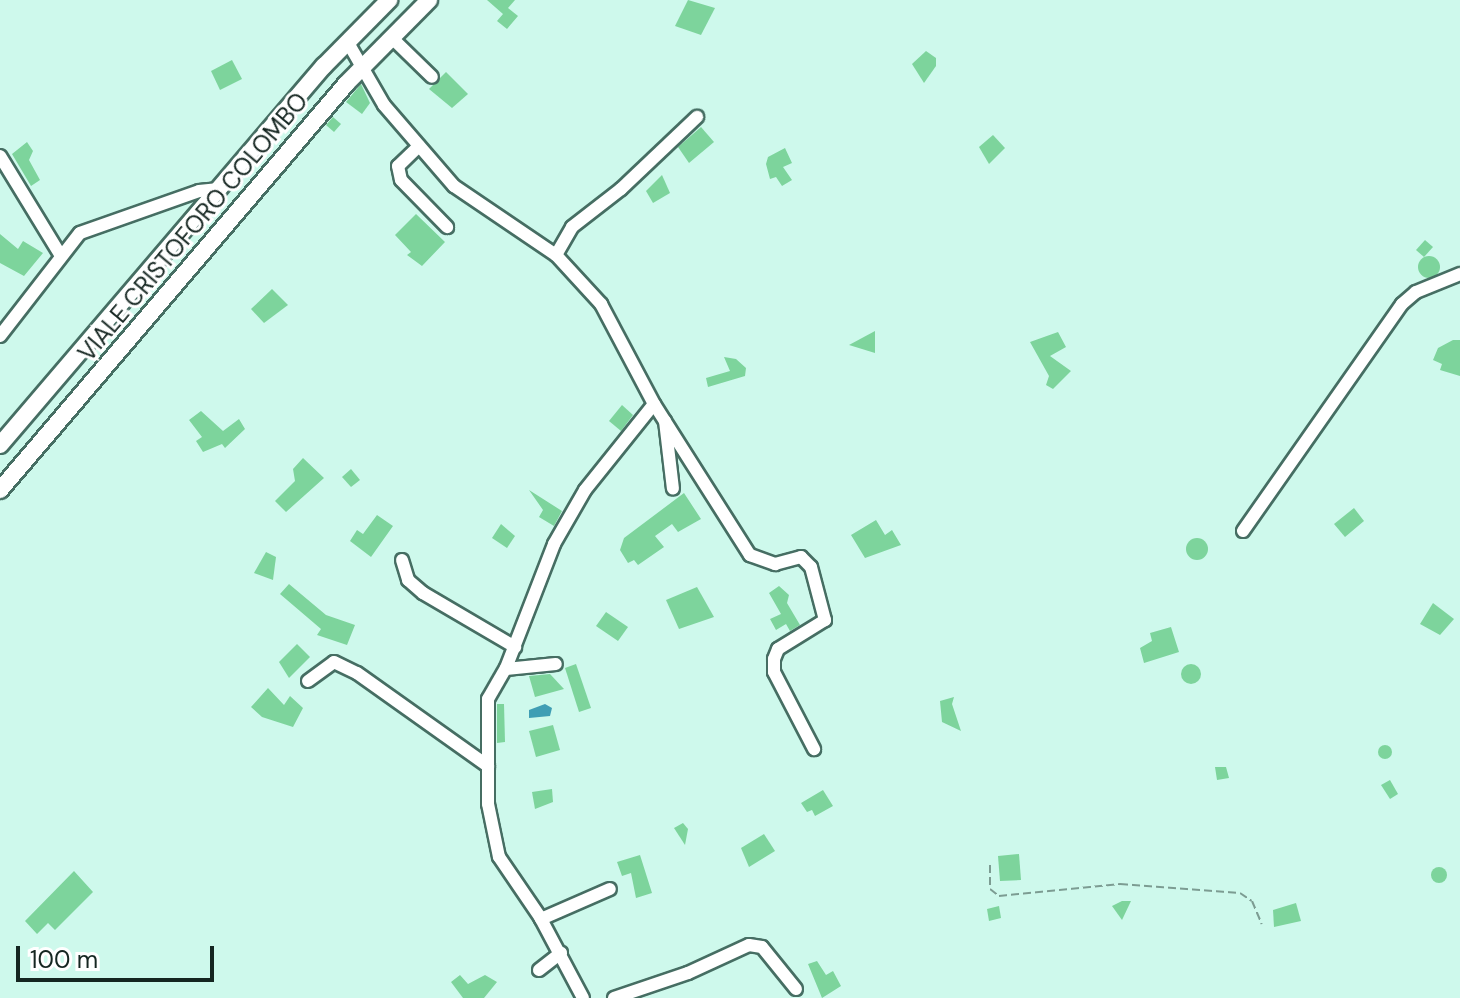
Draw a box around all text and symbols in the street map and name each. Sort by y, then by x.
street label: VIALE CRISTOFORO COLOMBO [72,87,314,367]
scale bar [20,930,218,980]
text: 100 m [30,944,98,975]

